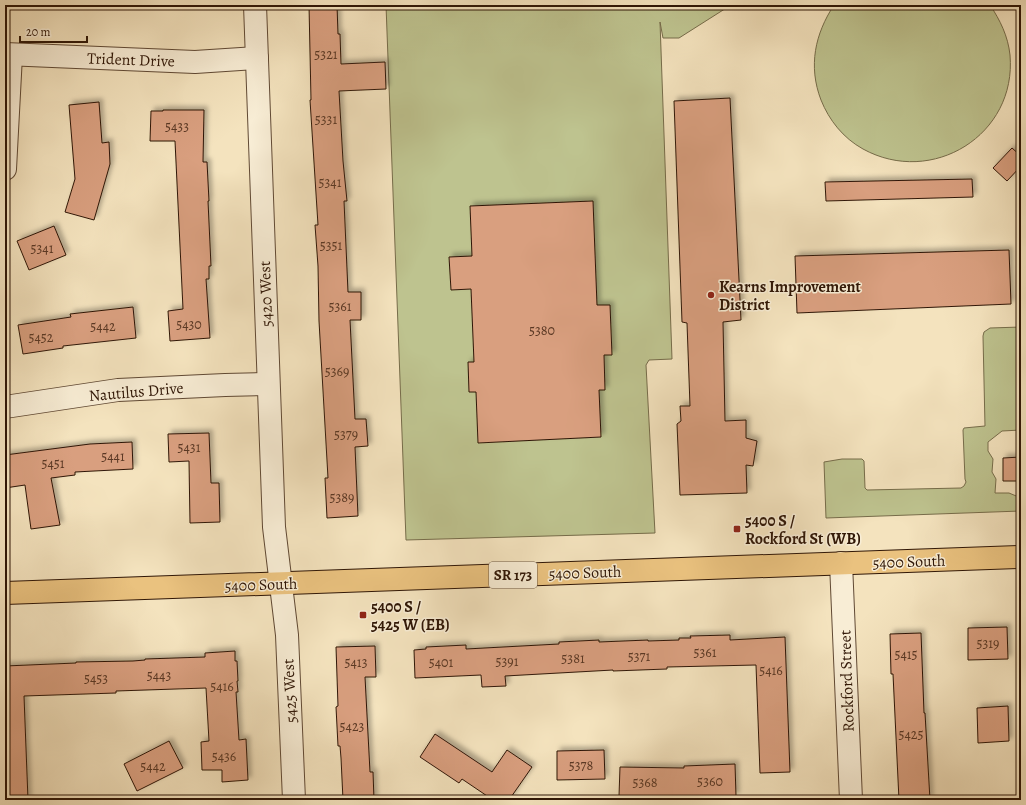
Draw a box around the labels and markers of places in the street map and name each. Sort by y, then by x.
place label: Kearns Improvement District [719,276,862,316]
marker: Kearns Improvement District [706,290,716,300]
place label: 5400 S / Rockford St (WB) [745,510,861,550]
marker: 5400 S / Rockford St (WB) [732,524,742,534]
place label: 5400 S / 5425 W (EB) [371,596,450,636]
marker: 5400 S / 5425 W (EB) [358,610,368,620]

